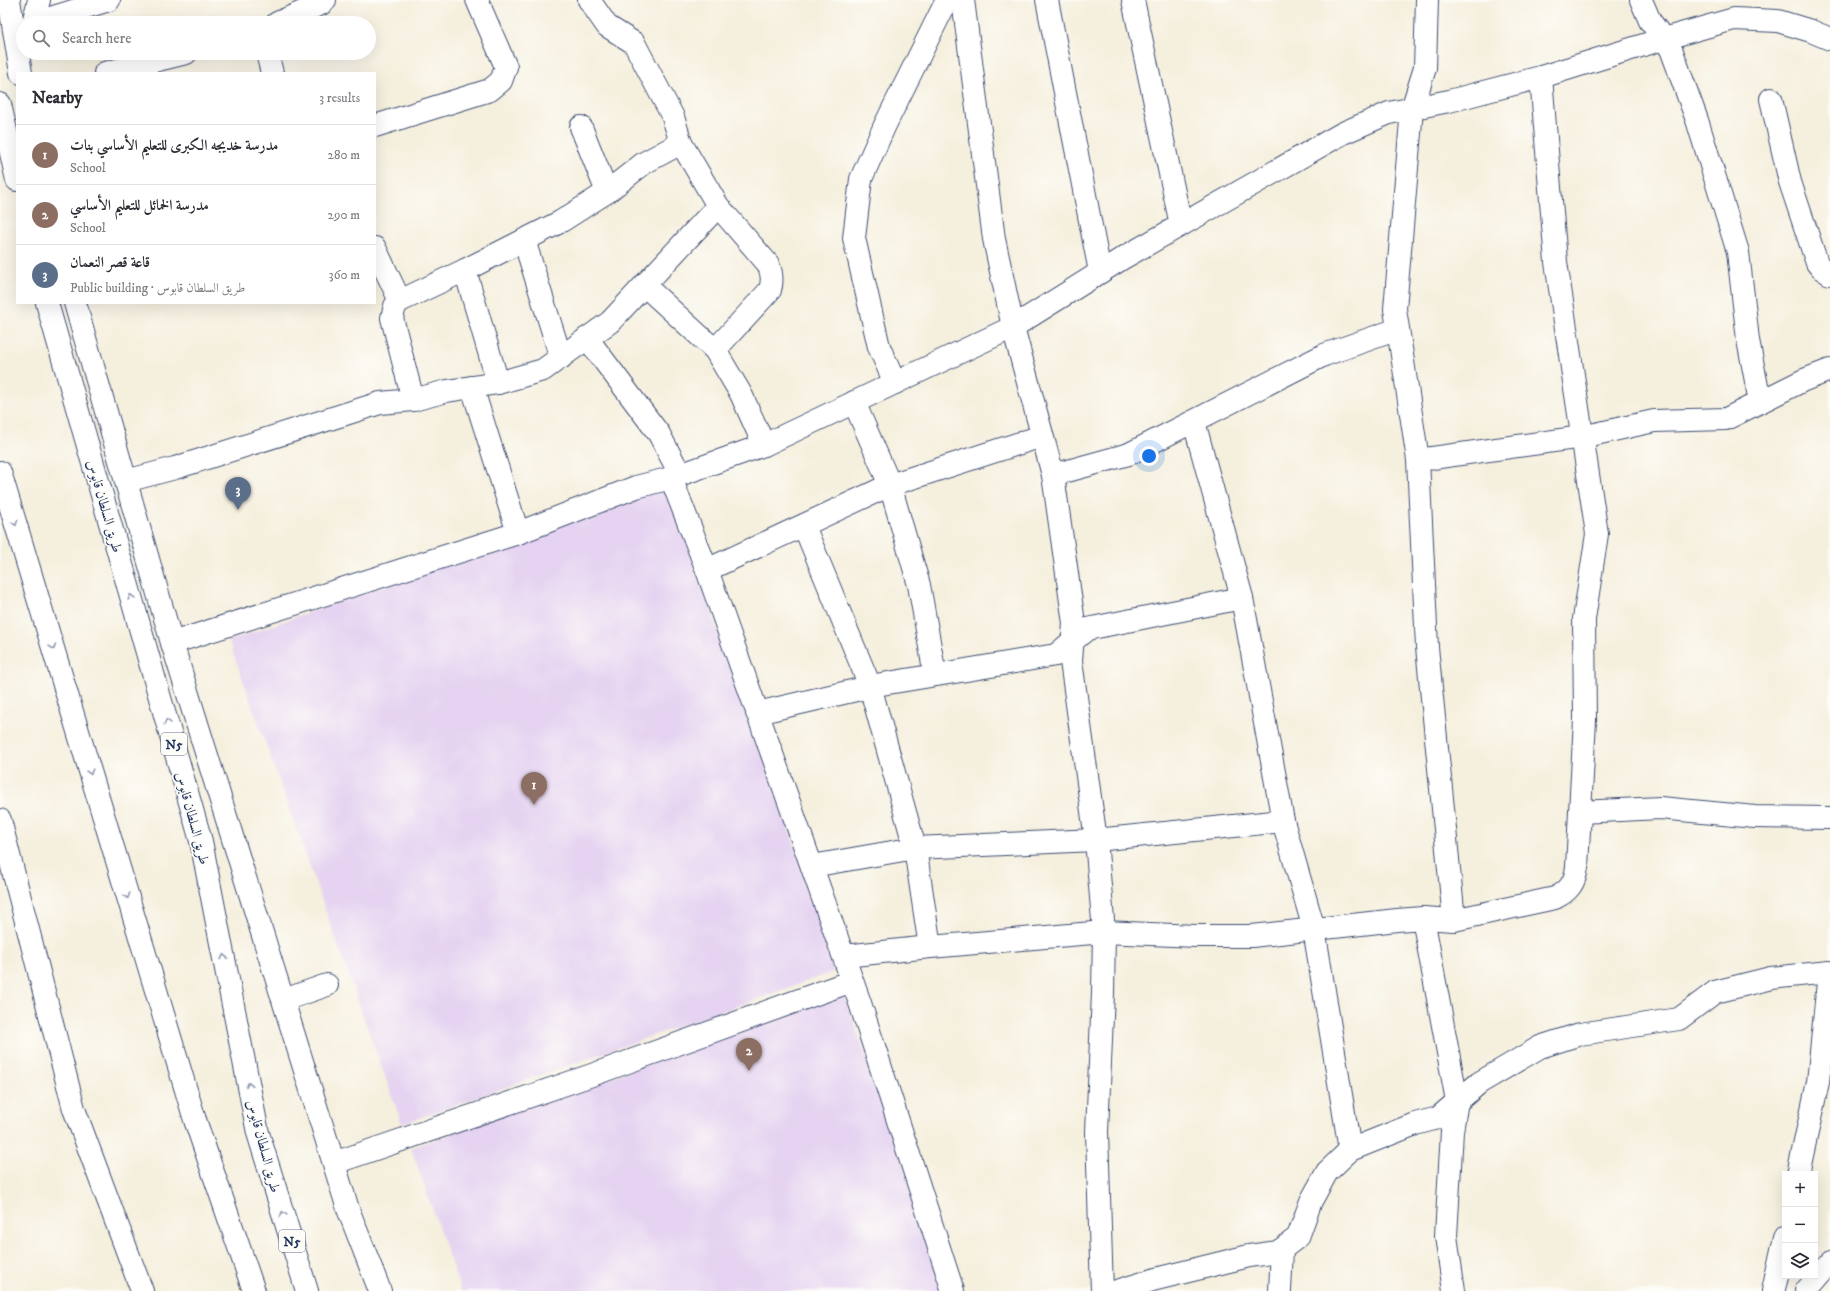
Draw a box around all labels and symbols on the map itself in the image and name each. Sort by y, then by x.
your location [1139,446,1159,466]
street label: طريق السلطان قابوس [82,458,126,555]
pin: 3 [225,477,251,510]
one-way arrow [10,519,19,526]
one-way arrow [128,594,136,601]
one-way arrow [48,643,57,650]
one-way arrow [163,719,172,726]
road number: N5 [161,733,187,755]
one-way arrow [85,768,94,775]
street label: طريق السلطان قابوس [171,770,213,867]
pin: 1 [521,772,547,805]
one-way arrow [122,892,131,899]
one-way arrow [220,954,229,961]
pin: 2 [736,1038,762,1071]
one-way arrow [245,1082,253,1088]
street label: طريق السلطان قابوس [242,1098,284,1195]
one-way arrow [279,1210,288,1217]
road number: N5 [279,1230,305,1252]

